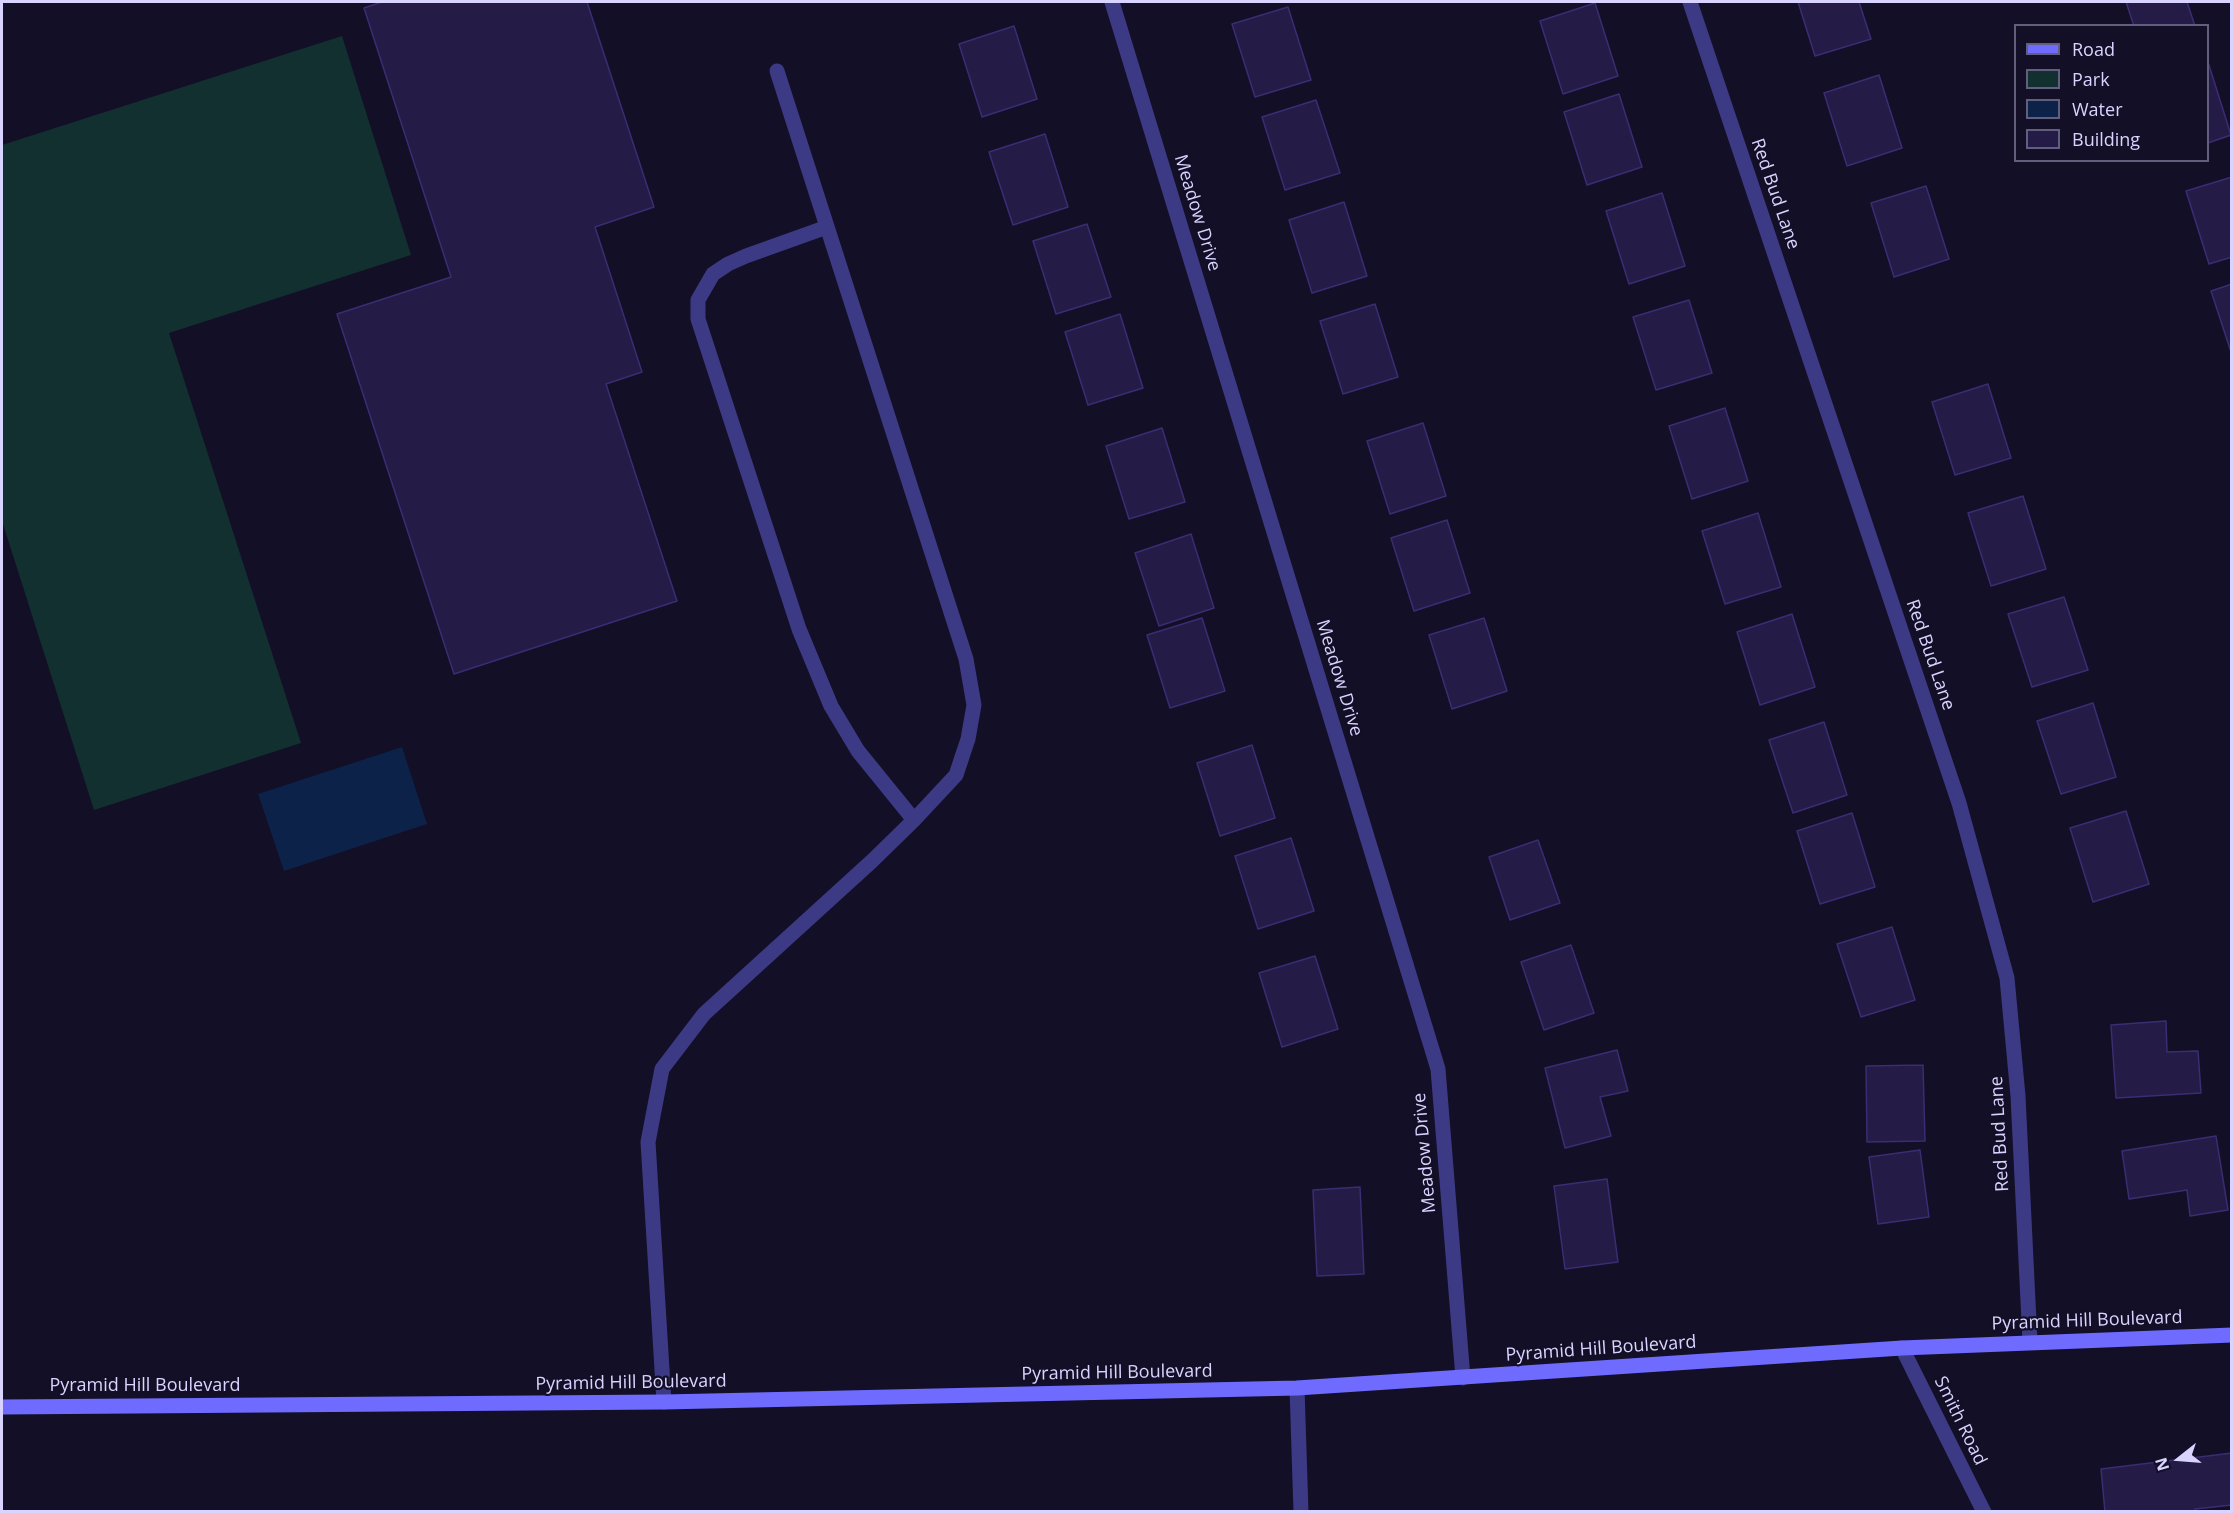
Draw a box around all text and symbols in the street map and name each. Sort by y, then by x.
legend [2014,24,2209,162]
text: Road [2072,37,2115,61]
text: Park [2072,67,2110,91]
text: Water [2072,97,2123,121]
text: Building [2072,127,2140,151]
street label: Red Bud Lane [1746,136,1804,252]
street label: Meadow Drive [1169,152,1225,274]
street label: Red Bud Lane [1901,597,1959,713]
street label: Meadow Drive [1311,617,1367,739]
street label: Red Bud Lane [1986,1076,2014,1192]
street label: Meadow Drive [1409,1092,1441,1214]
street label: Pyramid Hill Boulevard [1991,1307,2183,1335]
street label: Pyramid Hill Boulevard [1505,1332,1697,1366]
street label: Pyramid Hill Boulevard [1021,1361,1213,1385]
street label: Pyramid Hill Boulevard [535,1371,727,1395]
street label: Smith Road [1929,1373,1991,1469]
street label: Pyramid Hill Boulevard [49,1375,241,1397]
north arrow [2149,1429,2209,1489]
text: N [2149,1455,2174,1474]

